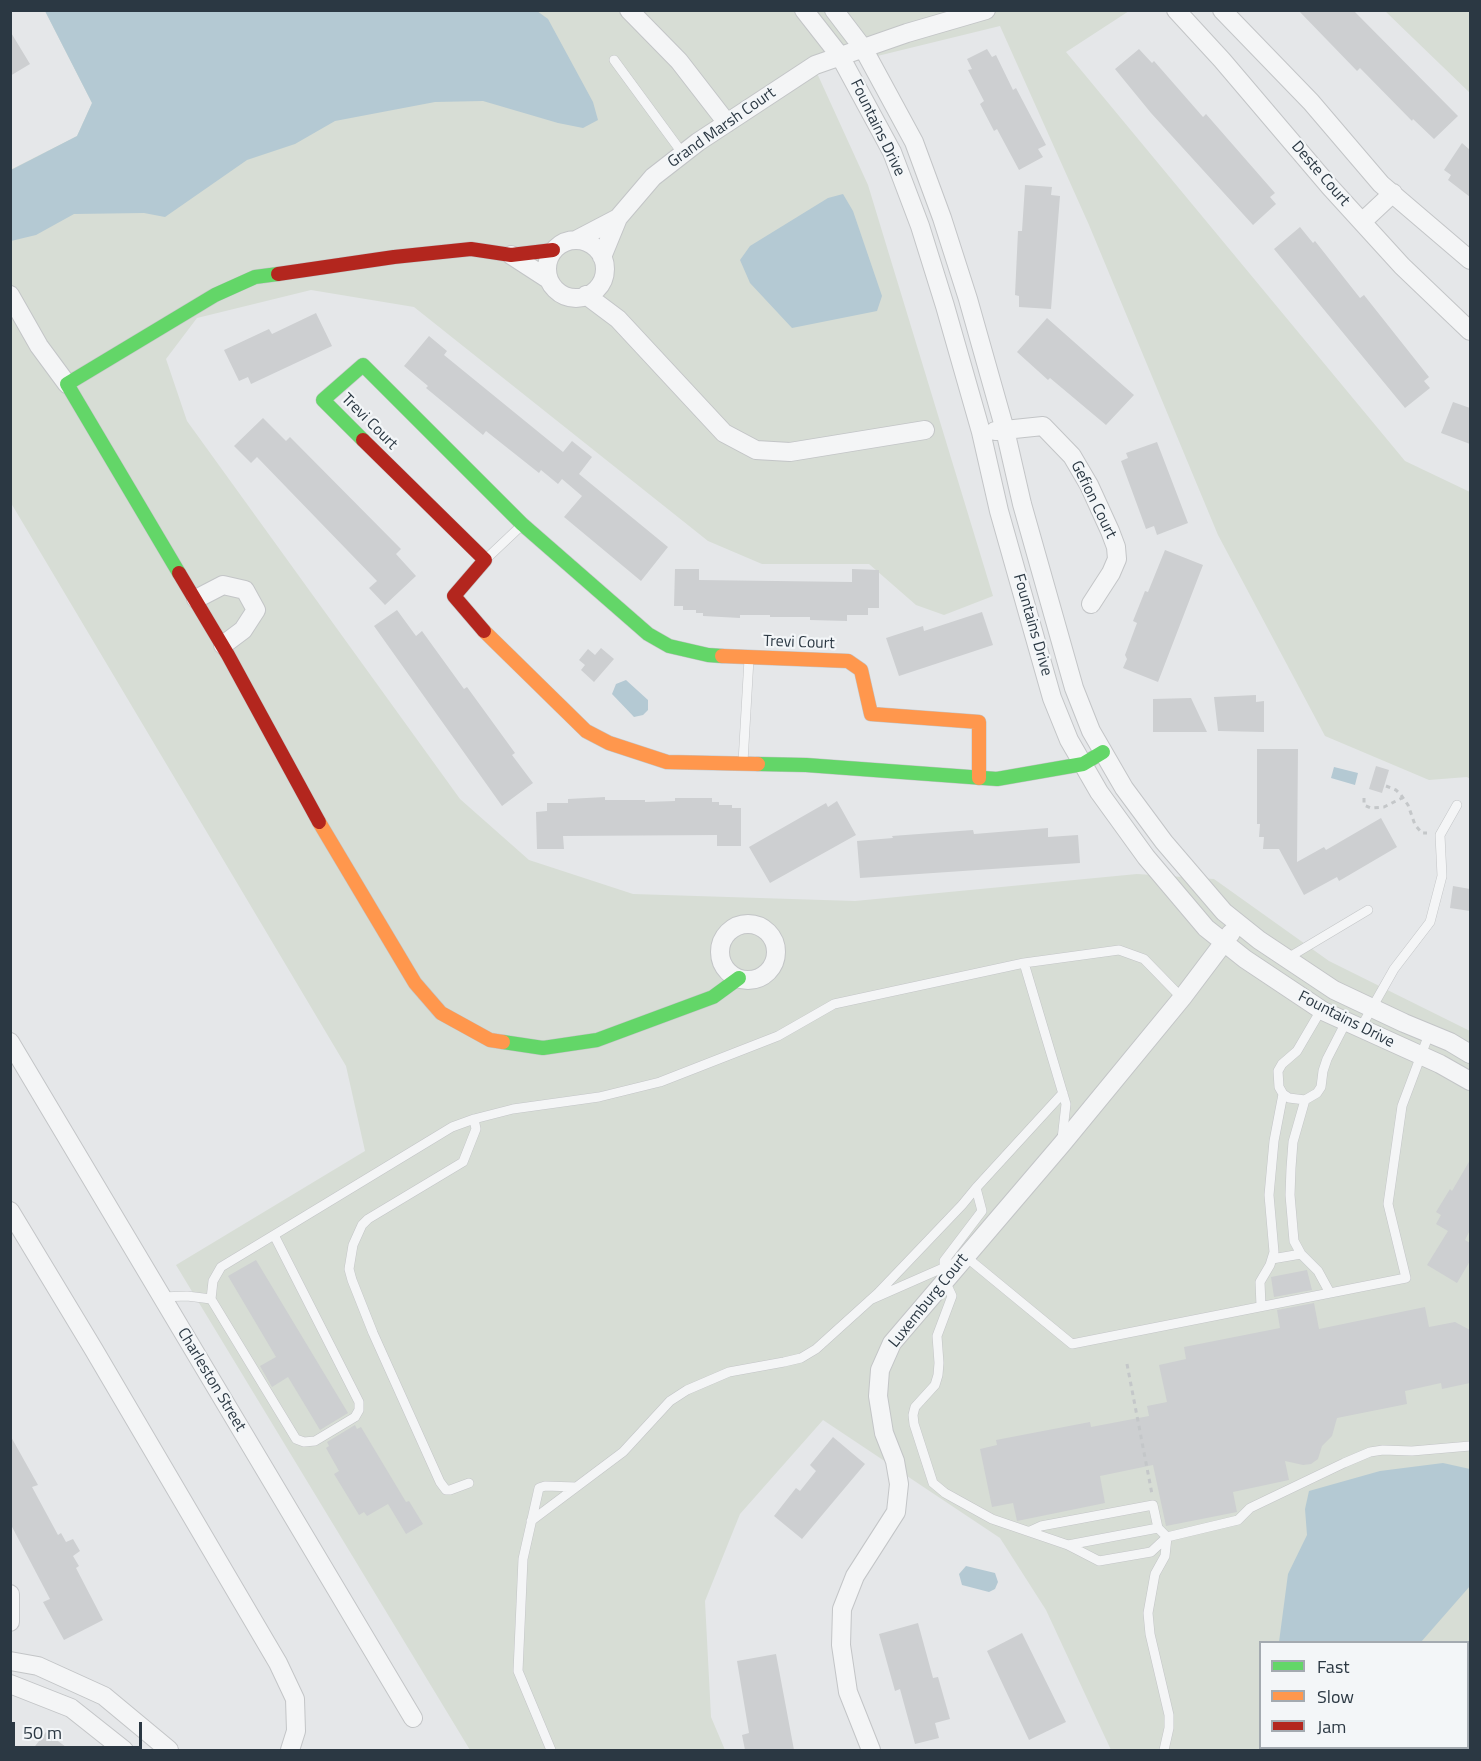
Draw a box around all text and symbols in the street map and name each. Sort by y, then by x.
street label: Fountains Drive [845,76,909,180]
street label: Grand Marsh Court [664,84,780,172]
street label: Deste Court [1287,138,1353,210]
street label: Trevi Court [337,390,401,454]
street label: Gefion Court [1066,458,1120,542]
street label: Fountains Drive [1008,572,1056,678]
street label: Trevi Court [763,632,835,654]
street label: Fountains Drive [1295,988,1397,1052]
street label: Luxemburg Court [885,1250,973,1352]
street label: Charleston Street [173,1325,249,1435]
legend [1259,1641,1469,1749]
text: Fast [1317,1653,1350,1680]
text: Slow [1317,1683,1354,1710]
scale bar [15,1710,146,1748]
text: Jam [1317,1713,1346,1740]
text: 50 m [23,1719,62,1746]

